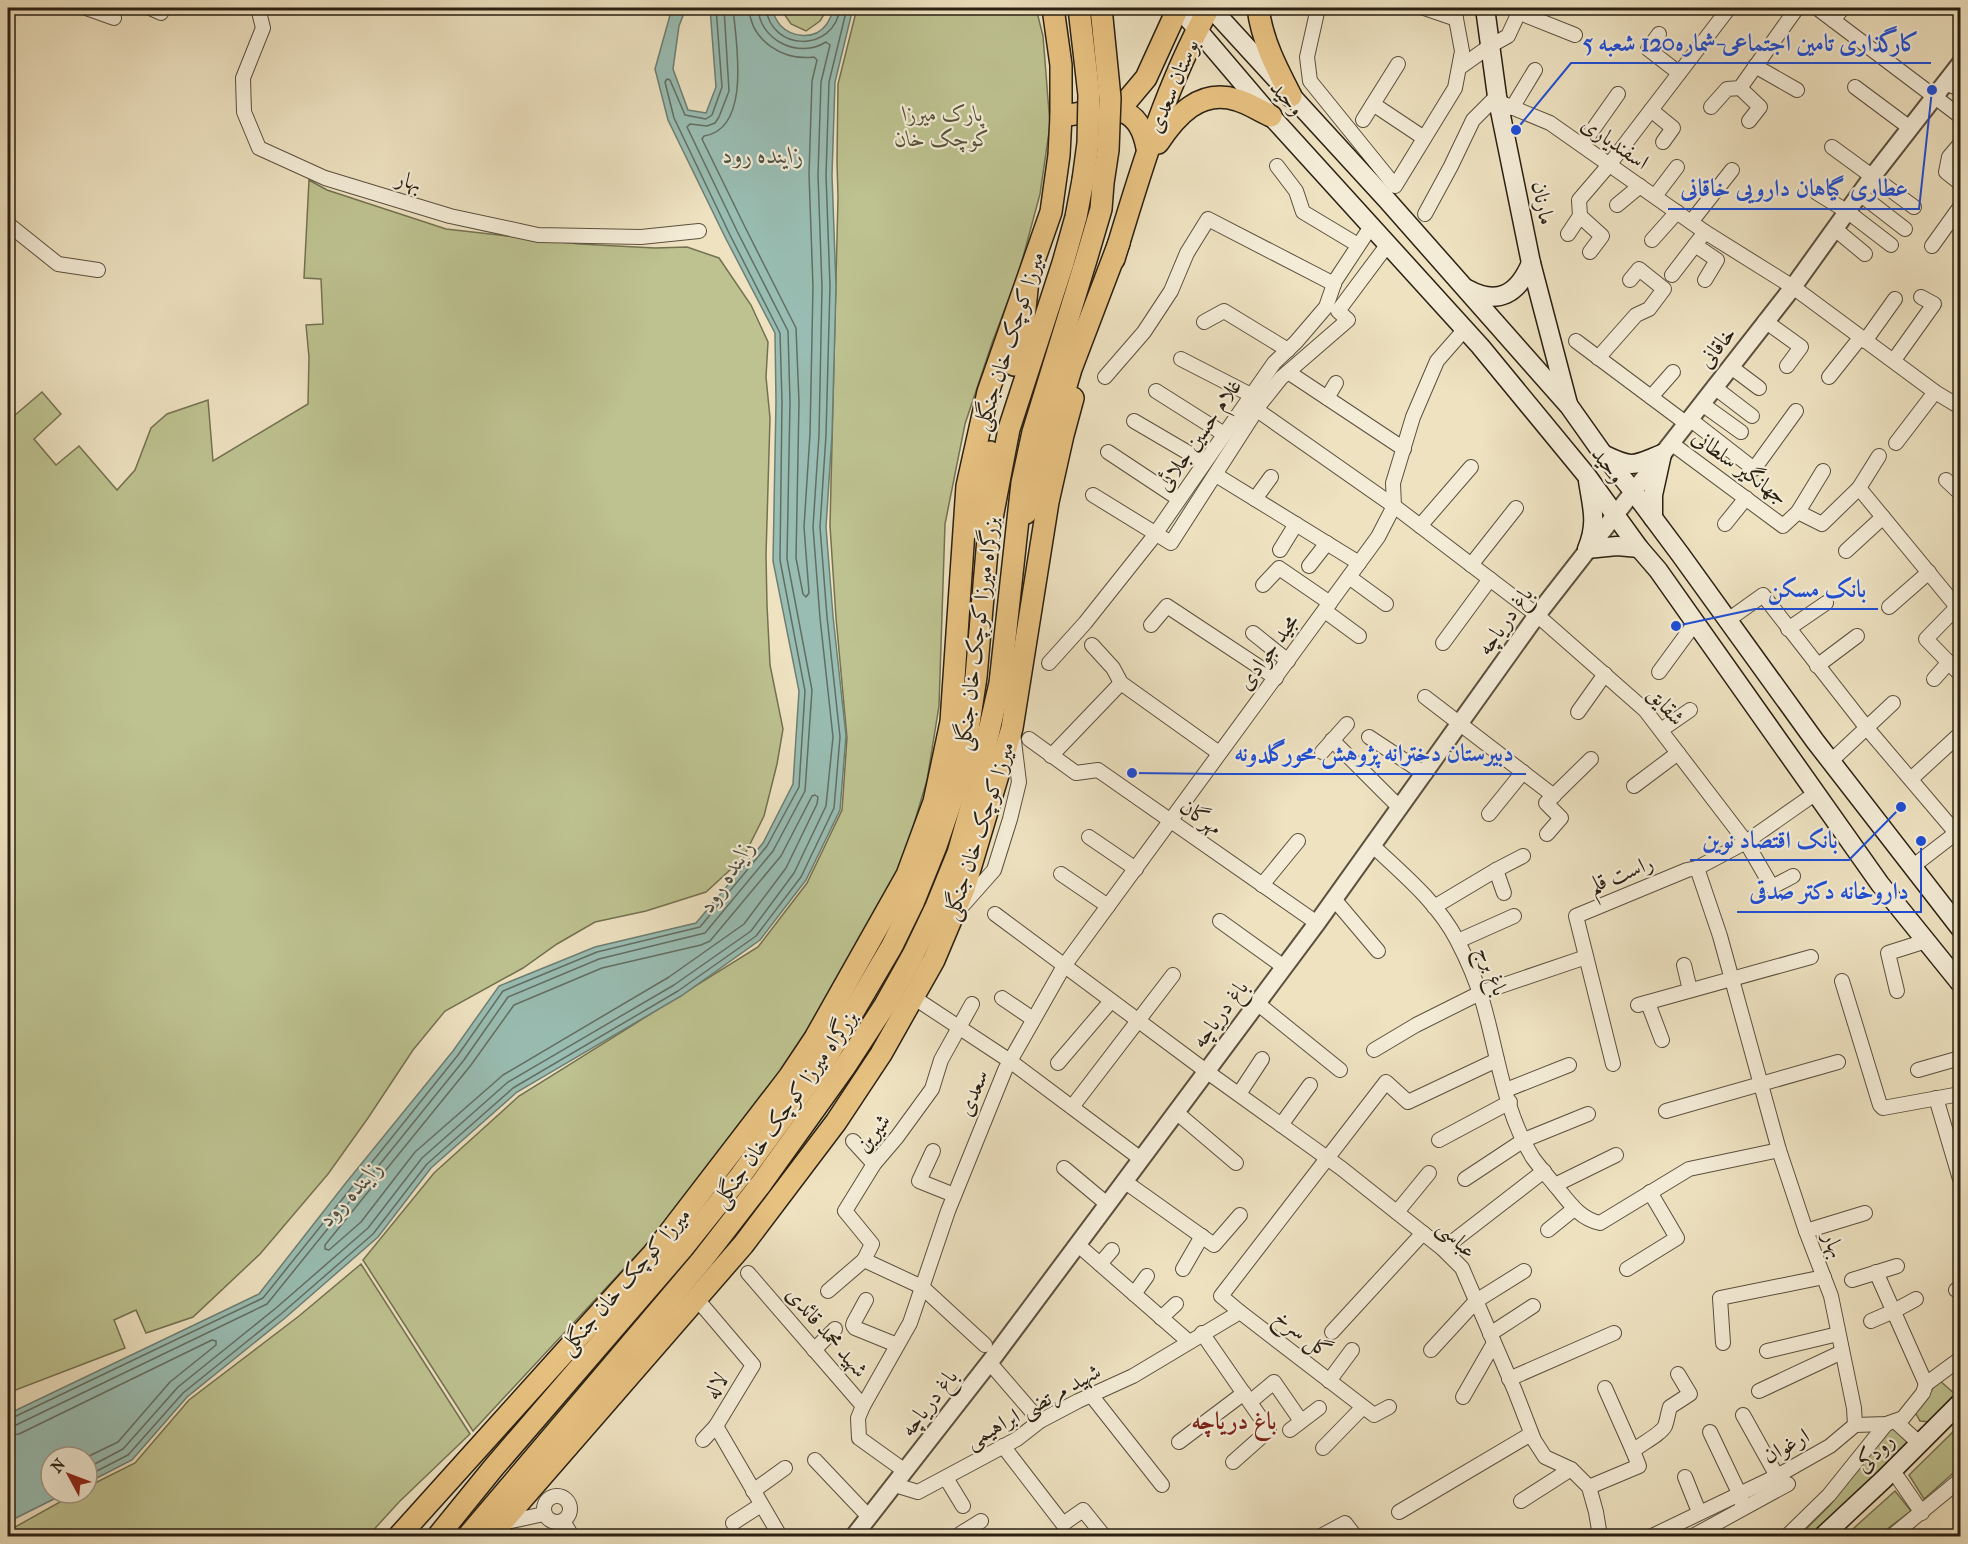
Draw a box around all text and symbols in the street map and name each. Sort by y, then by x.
callout: کارگذاری تامین اجتماعی-شماره120 شعبه 5 [1571,21,1931,63]
text: کارگذاری تامین اجتماعی-شماره120 شعبه 5 [1583,25,1919,57]
street label: بوستان سعدی [1142,35,1204,137]
street label: وحید [1264,75,1310,121]
park label: پارک میرزا کوچک خان [894,101,992,153]
street label: اسفندیاری [1576,111,1654,175]
water label: زاینده رود [722,141,804,170]
street label: بهار [391,164,425,198]
callout: عطاری گیاهان دارویی خاقانی [1668,167,1919,209]
text: عطاری گیاهان دارویی خاقانی [1679,174,1908,204]
street label: مارنان [1526,179,1560,227]
street label: میرزا کوچک خان جنگلی [967,248,1053,435]
street label: خاقانی [1693,321,1741,373]
street label: غلام حسین جلائی [1151,374,1252,500]
street label: جهانگیر سلطانی [1687,423,1794,510]
street label: وحید [1586,442,1630,488]
street label: بزرگراه میرزا کوچک خان جنگلی [948,515,1007,753]
callout: بانک مسکن [1755,567,1878,609]
text: بانک مسکن [1768,575,1866,605]
street label: باغ دریاچه [1472,582,1543,663]
street label: مجید جوادی [1232,609,1305,695]
street label: شقایق [1642,681,1690,731]
callout: دبیرستان دخترانه پژوهش محورگلدونه [1222,732,1526,774]
street label: میرزا کوچک خان جنگلی [937,738,1023,925]
text: دبیرستان دخترانه پژوهش محورگلدونه [1234,738,1514,769]
street label: مهرگان [1174,792,1228,842]
callout: بانک اقتصاد نوین [1690,818,1849,860]
text: بانک اقتصاد نوین [1702,826,1838,855]
water label: زاینده رود [692,834,761,918]
street label: راست قلم [1585,849,1660,907]
callout: داروخانه دکتر صدقی [1737,870,1921,912]
text: داروخانه دکتر صدقی [1748,877,1909,906]
street label: باغ برج [1465,943,1513,1002]
street label: باغ دریاچه [1186,975,1258,1056]
street label: بزرگراه میرزا کوچک خان جنگلی [705,1004,866,1215]
street label: سعدی [952,1066,994,1120]
street label: شیرین [850,1108,896,1158]
water label: زاینده رود [312,1154,389,1233]
street label: میرزا کوچک خان جنگلی [553,1201,698,1362]
street label: عباسی [1431,1214,1482,1265]
street label: بهار [1816,1227,1851,1262]
street label: شهید محمد قائدی [780,1281,874,1383]
street label: گل سرخ [1266,1303,1337,1369]
street label: شهید مرتضی ابراهیمی [961,1358,1106,1456]
street label: باغ دریاچه [895,1364,967,1445]
street label: لاله [698,1368,734,1404]
district label: باغ دریاچه [1191,1407,1277,1441]
street label: ارغوان [1758,1423,1814,1469]
street label: رودکی [1849,1427,1900,1478]
north arrow [39,1445,99,1505]
text: N [47,1454,70,1476]

